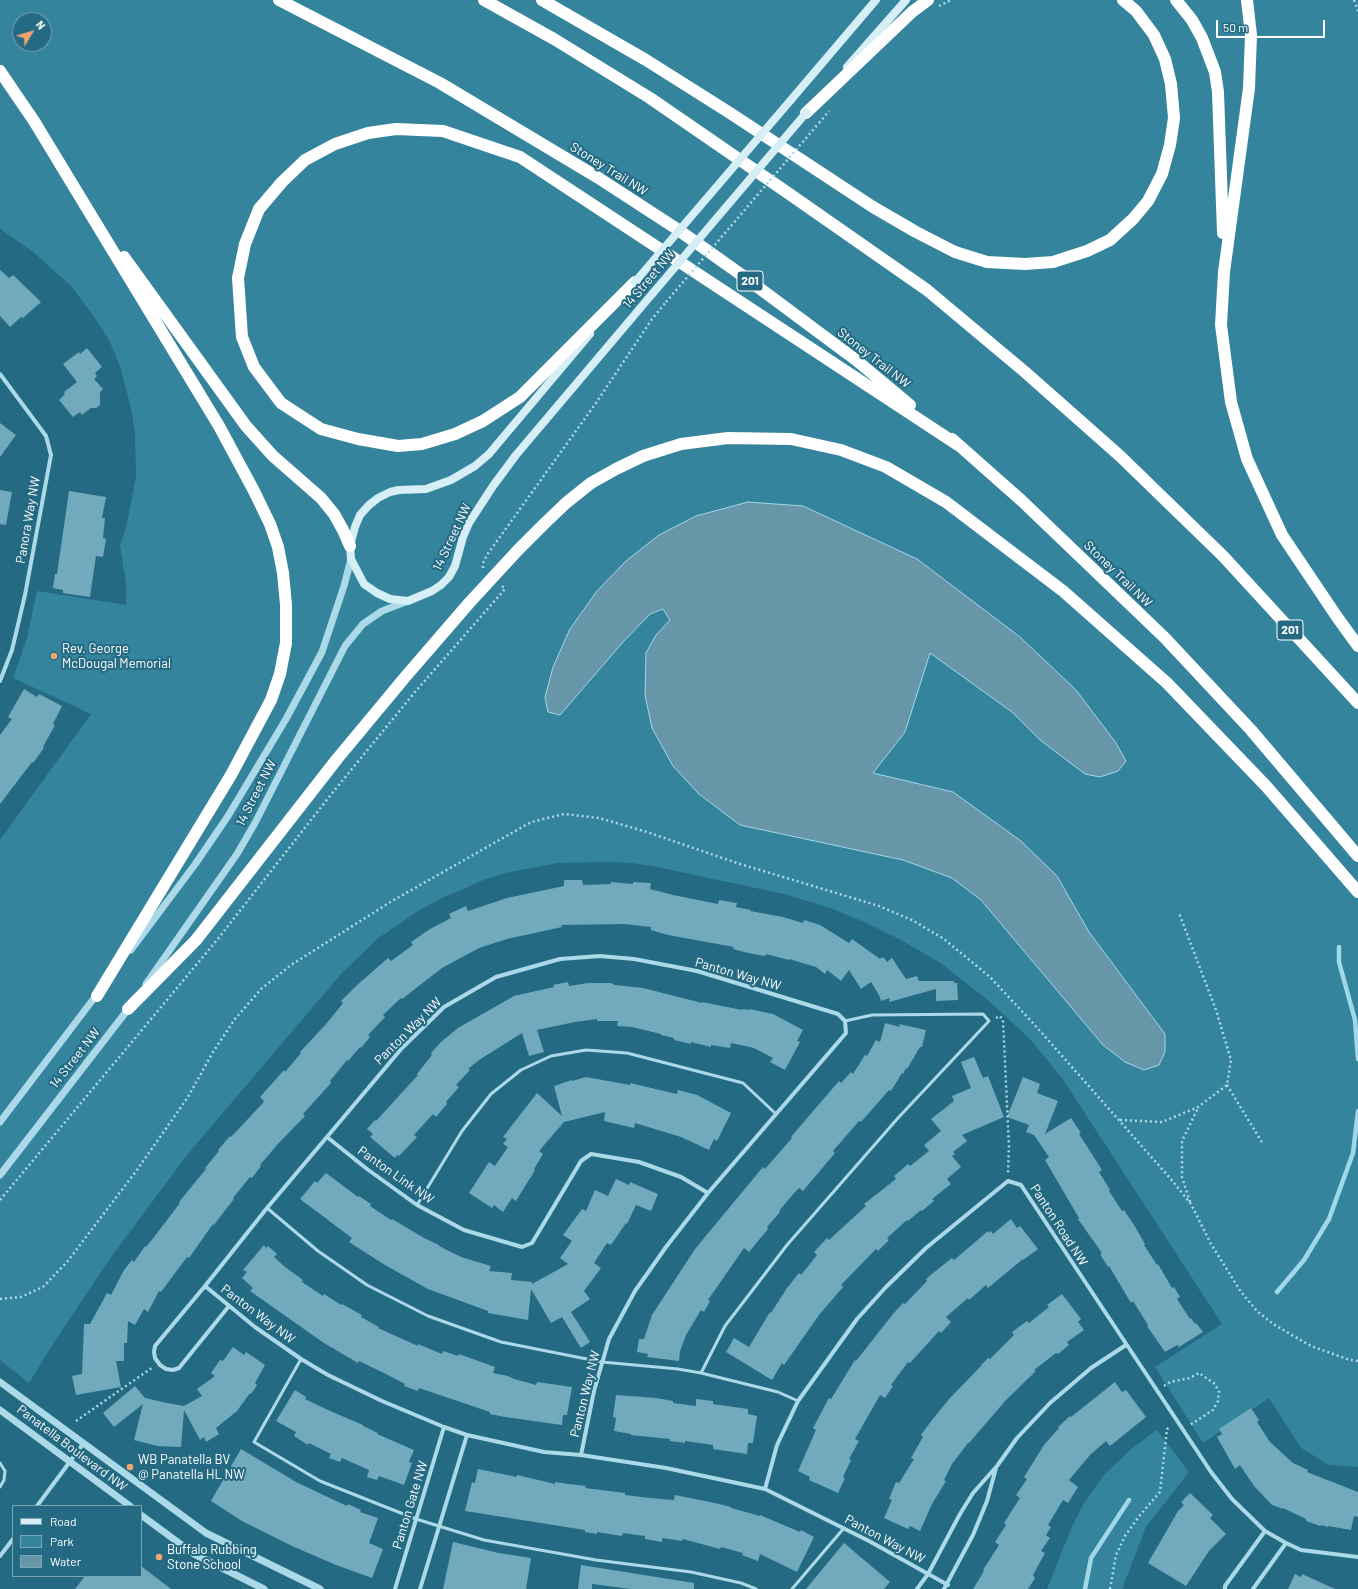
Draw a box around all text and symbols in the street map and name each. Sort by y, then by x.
north arrow [12,12,52,52]
scale bar [1218,12,1327,38]
text: N [34,18,48,32]
text: 50 m [1223,20,1248,34]
street label: Stoney Trail NW [567,139,651,199]
street label: 14 Street NW [620,246,678,312]
road number: 201 [737,271,763,291]
street label: Stoney Trail NW [834,325,914,391]
street label: Panora Way NW [13,475,43,565]
street label: 14 Street NW [430,501,474,573]
street label: Stoney Trail NW [1081,538,1155,610]
road number: 201 [1277,620,1303,640]
place label: Rev. George McDougal Memorial [62,641,171,672]
marker: Rev. George McDougal Memorial [49,651,59,661]
street label: 14 Street NW [233,757,279,829]
street label: Panton Way NW [693,954,783,994]
street label: Panton Way NW [371,994,445,1068]
street label: 14 Street NW [47,1025,103,1091]
street label: Panton Link NW [355,1143,437,1207]
street label: Panton Road NW [1027,1181,1091,1269]
street label: Panton Way NW [218,1281,298,1347]
street label: Panton Way NW [567,1349,603,1439]
street label: Panatella Boulevard NW [14,1402,130,1494]
place label: WB Panatella BV @ Panatella HL NW [138,1452,245,1483]
street label: Panton Gate NW [389,1459,431,1551]
marker: WB Panatella BV @ Panatella HL NW [125,1462,135,1472]
legend [12,1505,142,1577]
street label: Panton Way NW [842,1511,928,1567]
text: Road [50,1514,77,1528]
text: Park [50,1534,74,1548]
place label: Buffalo Rubbing Stone School [167,1542,257,1573]
marker: Buffalo Rubbing Stone School [154,1552,164,1562]
text: Water [50,1554,81,1568]

